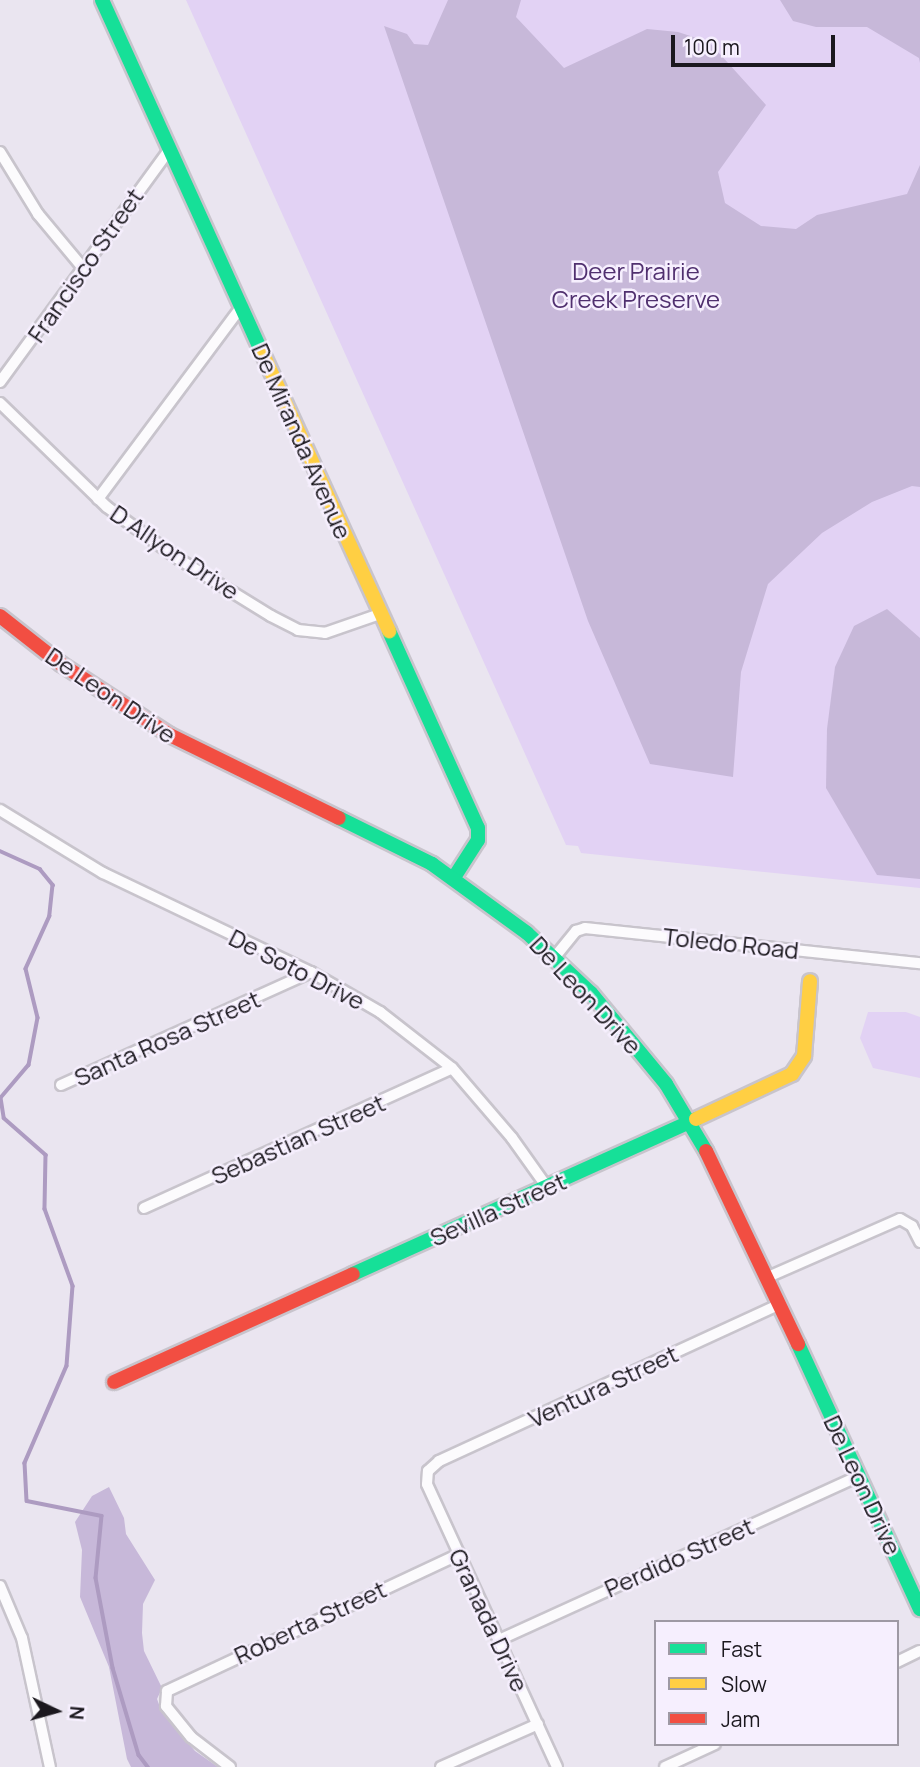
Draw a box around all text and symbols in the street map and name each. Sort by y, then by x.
scale bar [675,21,839,65]
text: 100 m [684,33,740,61]
street label: Francisco Street [21,182,149,348]
park label: Deer Prairie Creek Preserve [552,257,720,313]
street label: De Miranda Avenue [246,339,358,543]
street label: D Allyon Drive [105,498,245,606]
street label: De Leon Drive [41,641,181,749]
street label: Toledo Road [662,922,800,964]
street label: De Soto Drive [224,923,370,1015]
street label: De Leon Drive [524,930,648,1060]
street label: Santa Rosa Street [70,984,264,1092]
street label: Sebastian Street [207,1088,389,1190]
street label: Sevilla Street [425,1166,571,1252]
street label: Ventura Street [524,1339,682,1433]
street label: De Leon Drive [818,1411,908,1559]
street label: Perdido Street [600,1511,758,1603]
street label: Granada Drive [443,1544,535,1696]
street label: Roberta Street [229,1574,391,1670]
legend [654,1620,899,1746]
text: Fast [721,1635,762,1663]
text: Slow [721,1670,767,1698]
north arrow [21,1676,91,1746]
text: N [63,1705,90,1721]
text: Jam [721,1705,760,1733]

